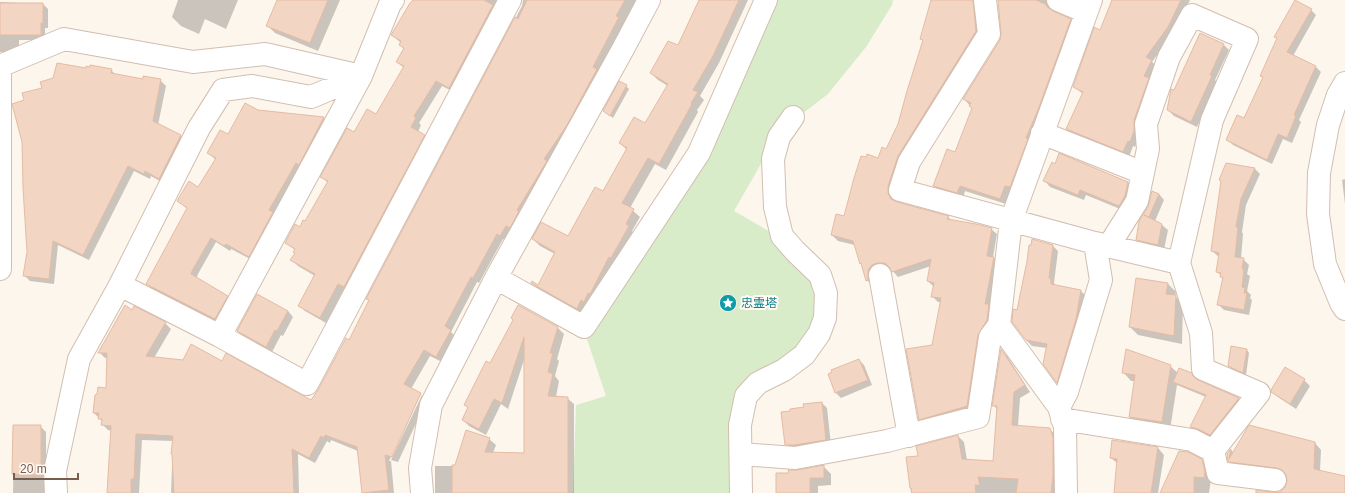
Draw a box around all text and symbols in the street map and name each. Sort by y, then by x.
place icon: 忠霊塔 [718,293,738,313]
place label: 忠霊塔 [741,296,777,310]
scale bar [14,455,78,481]
text: 20 m [20,462,47,476]

